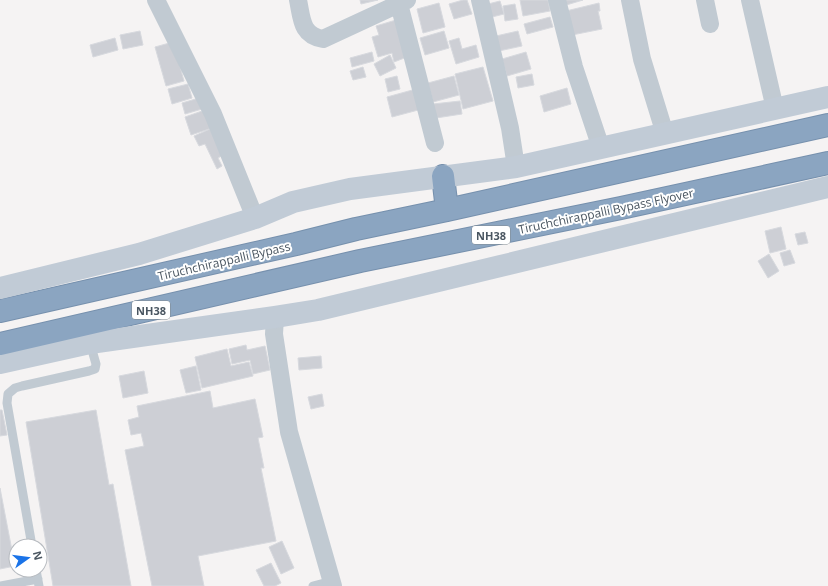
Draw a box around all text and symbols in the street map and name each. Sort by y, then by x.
street label: Tiruchchirappalli Bypass Flyover [517,184,695,238]
road number: NH38 [472,226,510,244]
street label: Tiruchchirappalli Bypass [156,237,292,285]
road number: NH38 [132,301,170,319]
north arrow [8,538,48,578]
text: N [30,549,47,562]

